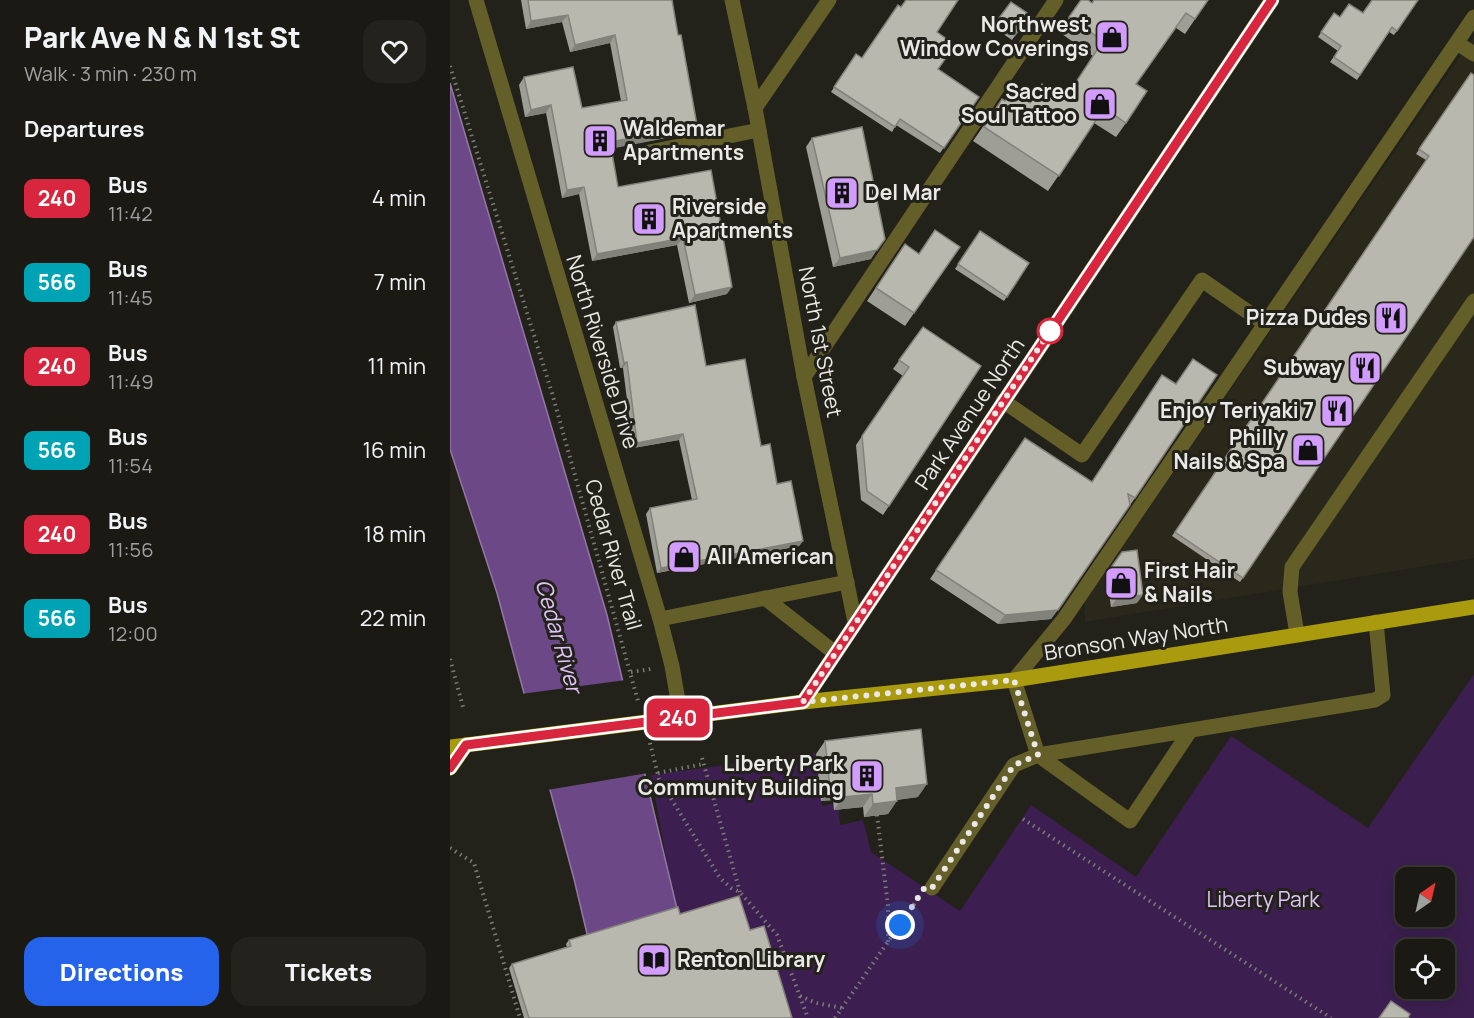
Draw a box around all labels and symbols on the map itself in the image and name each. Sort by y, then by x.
place label: Northwest Window Coverings [900,10,1089,62]
shop icon: Northwest Window Coverings [1094,19,1130,55]
place label: Sacred Soul Tattoo [961,77,1077,129]
shop icon: Sacred Soul Tattoo [1082,86,1118,122]
place label: Waldemar Apartments [623,114,744,166]
building icon: Waldemar Apartments [582,123,618,159]
building icon: Del Mar [824,175,860,211]
place label: Del Mar [865,178,941,206]
place label: Riverside Apartments [672,192,793,244]
building icon: Riverside Apartments [631,201,667,237]
street label: North Riverside Drive [560,251,646,452]
street label: North 1st Street [793,264,849,420]
restaurant icon: Pizza Dudes [1373,300,1409,336]
place label: Pizza Dudes [1246,303,1368,331]
unlabelled marker [1037,318,1063,344]
street label: Park Avenue North [908,332,1030,495]
restaurant icon: Subway [1347,350,1383,386]
place label: Subway [1263,353,1342,381]
restaurant icon: Enjoy Teriyaki 7 [1319,393,1355,429]
place label: Enjoy Teriyaki 7 [1160,396,1314,424]
place label: Philly Nails & Spa [1173,423,1285,475]
shop icon: Philly Nails & Spa [1290,432,1326,468]
street label: Cedar River Trail [579,476,649,633]
shop icon: All American [666,539,702,575]
place label: All American [707,542,834,570]
place label: First Hair & Nails [1144,556,1235,608]
shop icon: First Hair & Nails [1103,565,1139,601]
water label: Cedar River [528,576,590,699]
street label: Bronson Way North [1042,610,1230,666]
line badge: 240 [644,698,712,738]
place label: Liberty Park Community Building [638,749,845,801]
building icon: Liberty Park Community Building [849,758,885,794]
north arrow [1395,867,1455,927]
park label: Liberty Park [1206,885,1320,913]
your location [885,910,915,940]
library icon: Renton Library [636,942,672,978]
place label: Renton Library [677,945,825,973]

